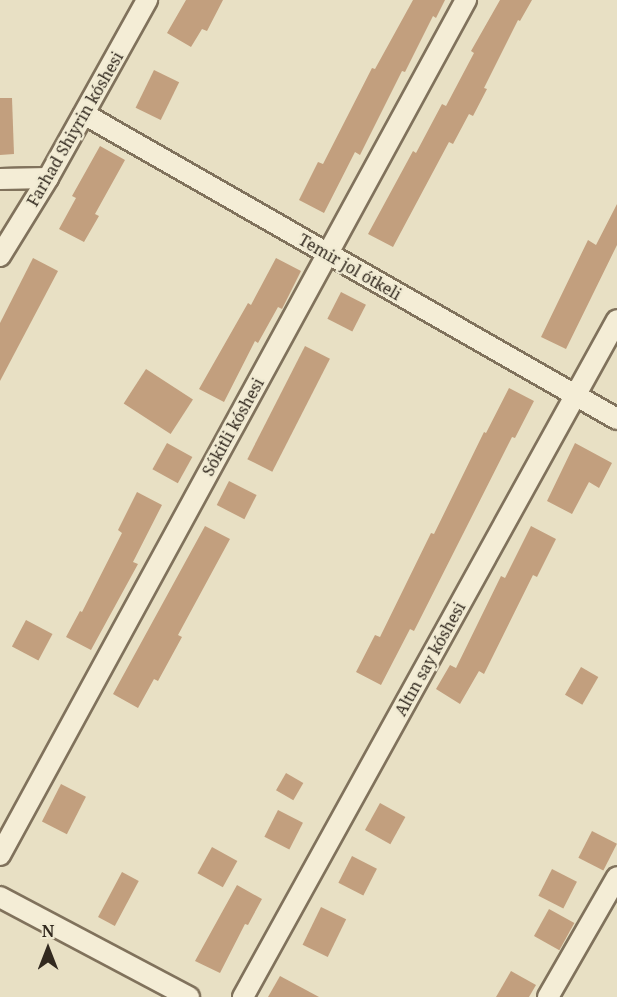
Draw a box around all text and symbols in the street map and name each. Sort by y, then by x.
street label: Farhad Shiyrin kóshesi [23,48,127,210]
street label: Temir jol ótkeli [295,230,405,304]
street label: Sókitli kóshesi [198,375,268,479]
street label: Altın say kóshesi [391,599,469,719]
north arrow [18,919,78,979]
text: N [42,920,54,942]

